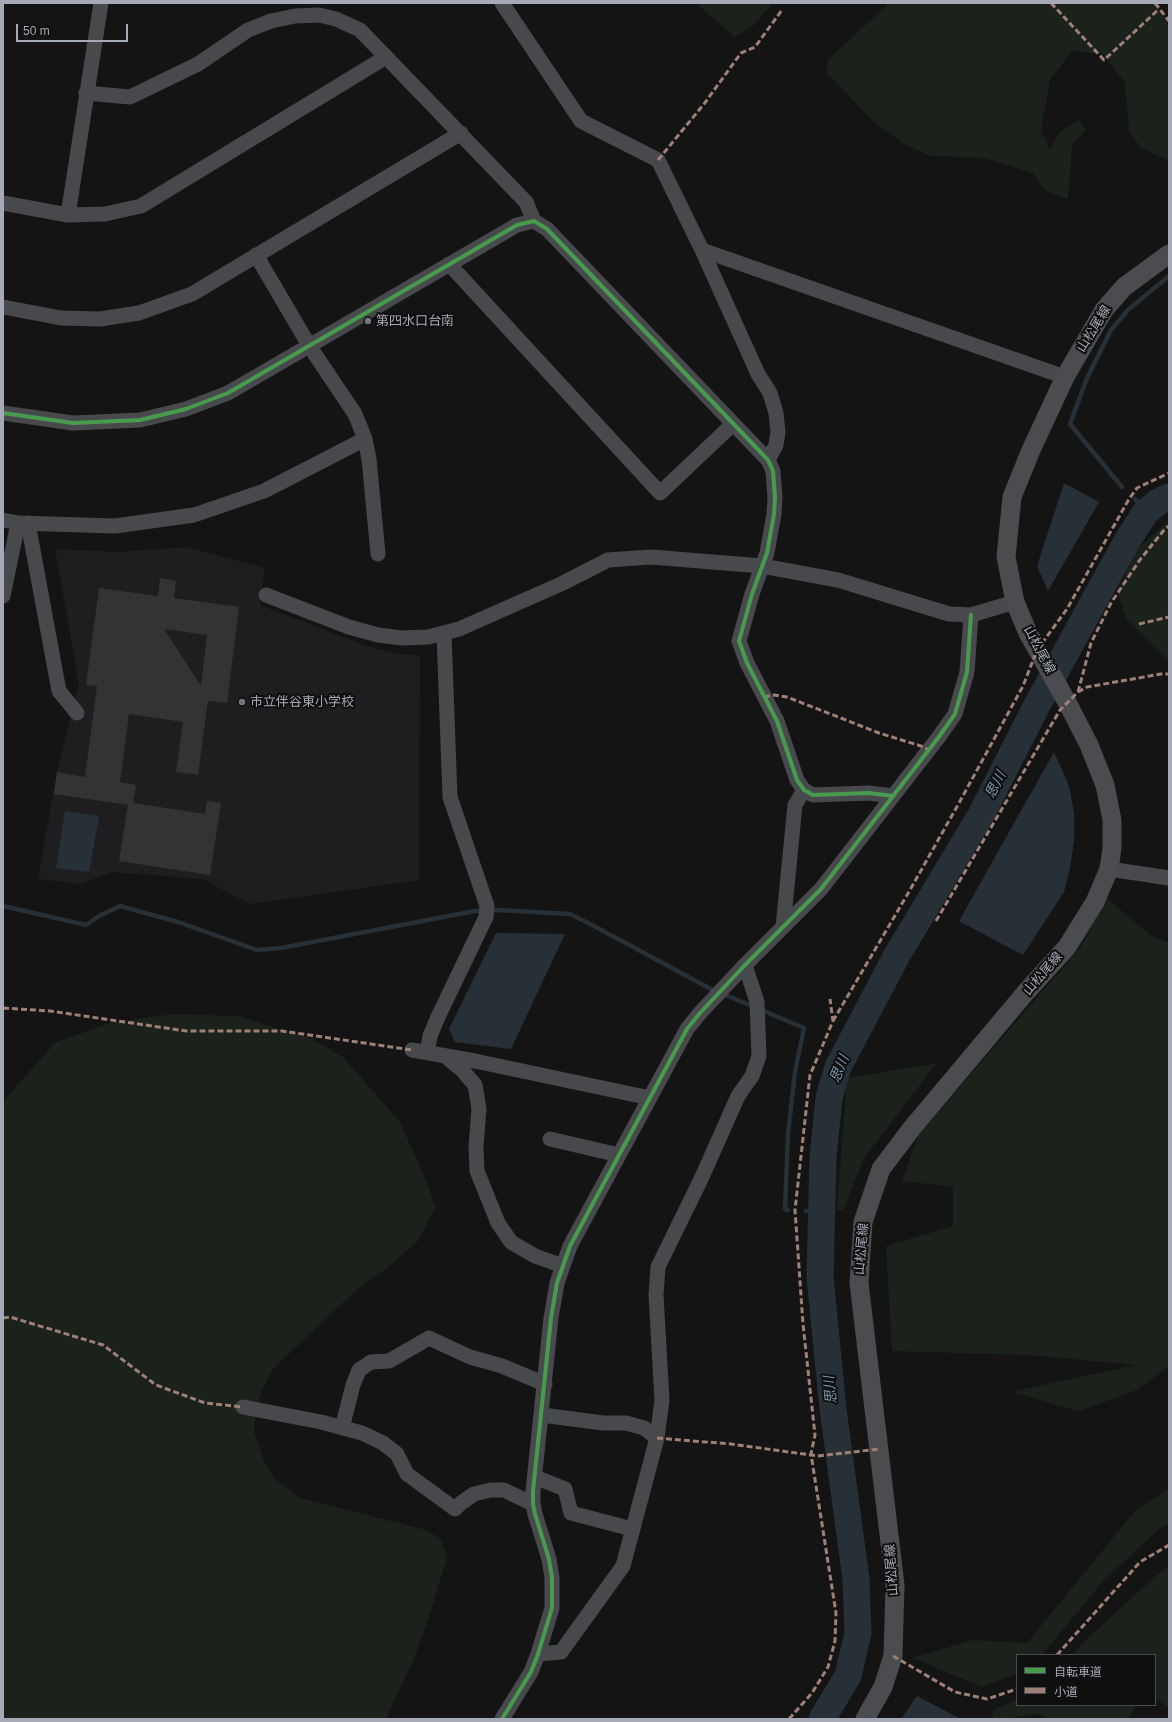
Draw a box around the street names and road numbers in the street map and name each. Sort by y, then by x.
street label: 山松尾線 [1074,303,1114,355]
street label: 山松尾線 [1020,623,1058,677]
street label: 山松尾線 [1020,949,1066,999]
street label: 山松尾線 [852,1222,872,1276]
street label: 山松尾線 [882,1544,902,1596]

